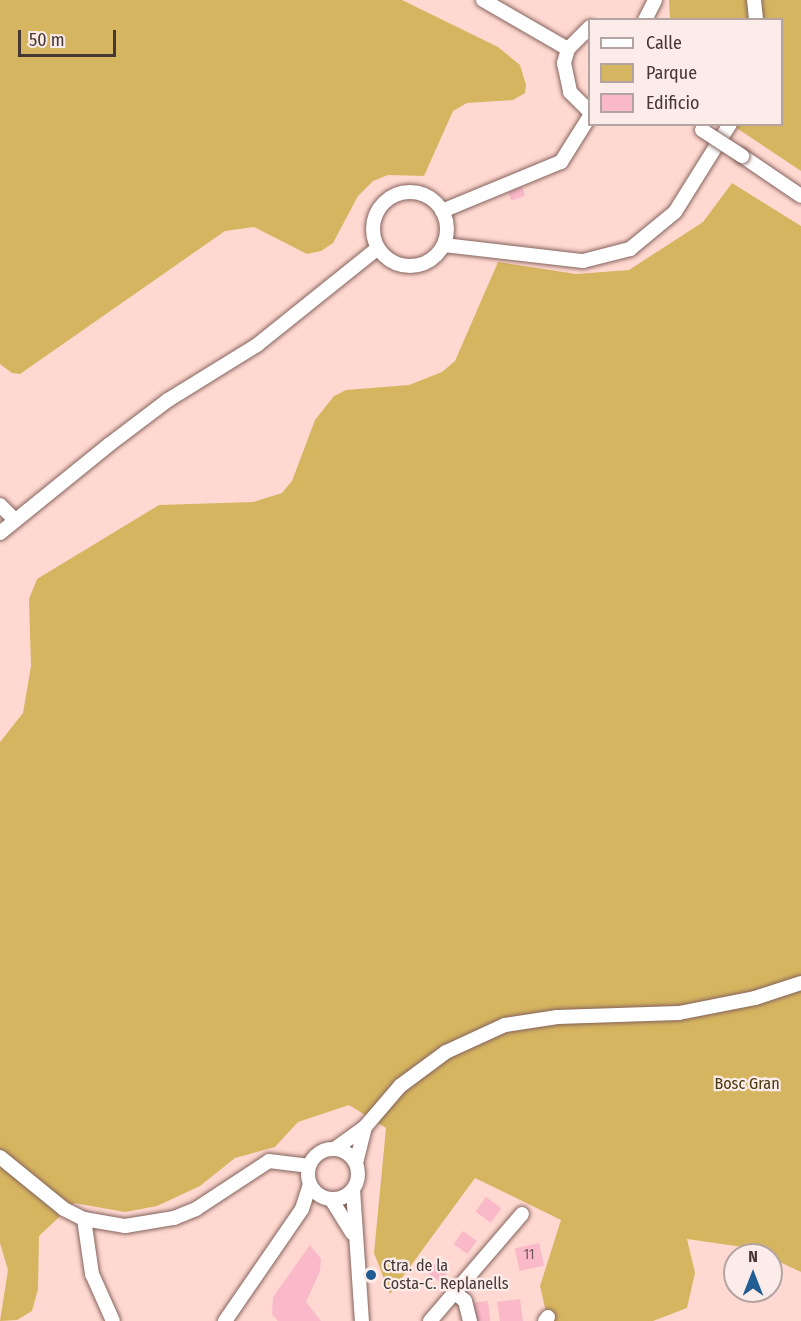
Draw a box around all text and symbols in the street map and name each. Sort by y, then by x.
scale bar [21,18,118,56]
legend [588,18,783,126]
text: 50 m [29,29,65,51]
text: Calle [646,32,682,54]
text: Parque [646,62,697,84]
text: Edificio [646,92,699,114]
park label: Bosc Gran [714,1074,780,1094]
north arrow [723,1243,783,1303]
house number: 11 [524,1247,534,1263]
text: N [748,1247,758,1266]
place label: Ctra. de la Costa-C. Replanells [383,1256,509,1294]
marker: Ctra. de la Costa-C. Replanells [364,1268,378,1282]

